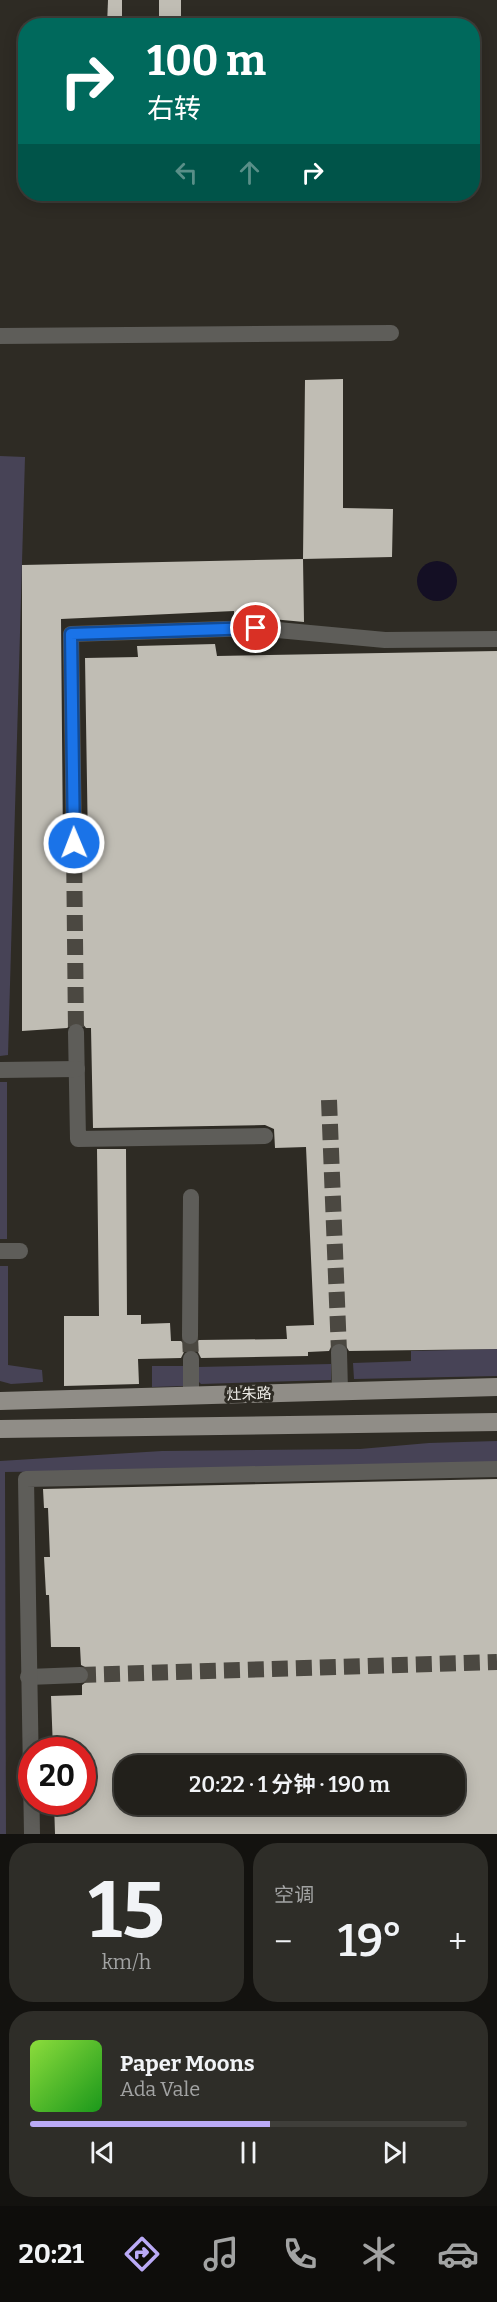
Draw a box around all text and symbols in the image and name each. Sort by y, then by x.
text: 100 m [147,36,266,86]
icon: right [48,42,126,120]
text: 右转 [147,93,201,125]
icon: left [170,156,203,189]
icon: ahead [233,156,266,189]
icon: right [296,156,329,189]
pin [230,602,281,653]
icon: arrive [239,611,272,644]
position arrow [42,811,106,875]
street label: 灶朱路 [226,1384,272,1404]
speed limit sign: 20 [18,1737,96,1815]
text: 20:22 · 1 分钟 · 190 m [189,1771,390,1798]
text: 15 [88,1864,165,1958]
text: 空调 [274,1883,314,1907]
text: 19° [338,1914,403,1968]
text: − [274,1922,292,1962]
text: + [448,1922,467,1962]
text: km/h [102,1950,151,1974]
text: Paper Moons [120,2050,255,2077]
text: Ada Vale [120,2077,200,2101]
icon: previous [86,2136,119,2169]
icon: pause [232,2136,265,2169]
icon: next [378,2136,411,2169]
icon: directions [121,2233,163,2275]
icon: music [200,2233,242,2275]
icon: phone [279,2233,321,2275]
icon: climate [358,2233,400,2275]
icon: car [437,2233,479,2275]
text: 20:21 [18,2238,84,2270]

